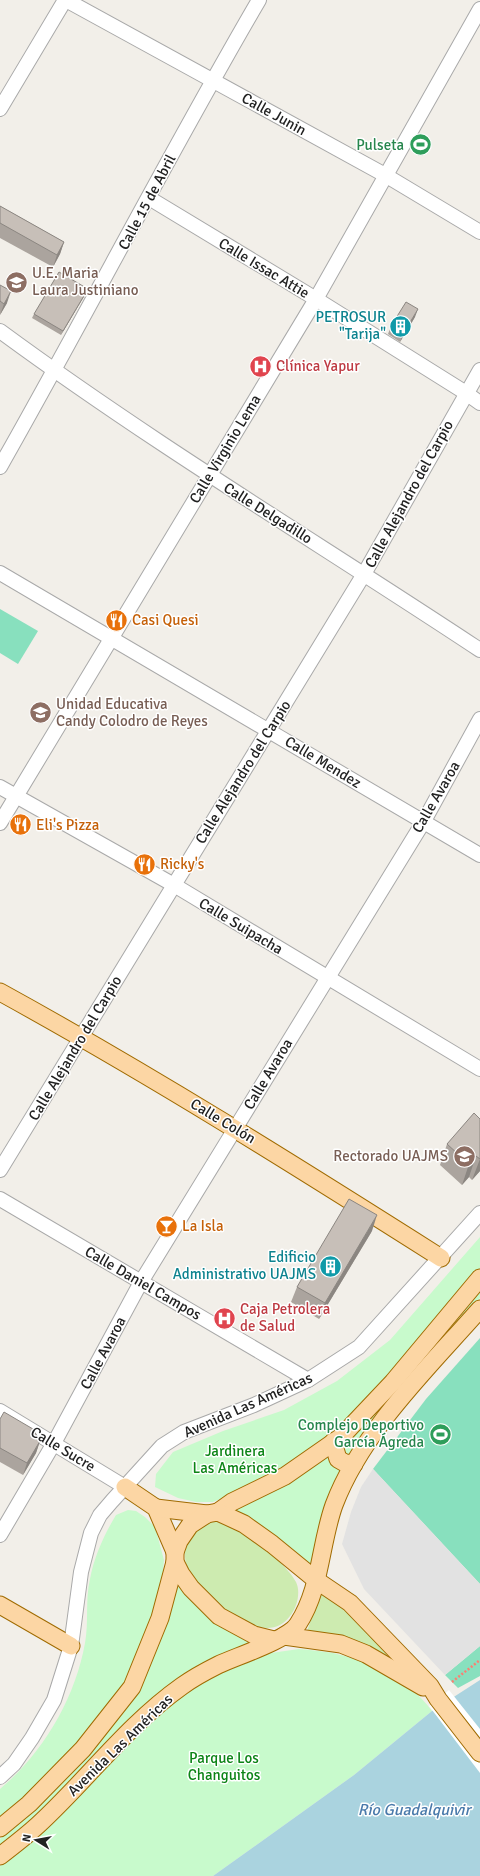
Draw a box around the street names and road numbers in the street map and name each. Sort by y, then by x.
street label: Calle Junin [238,89,310,139]
street label: Calle 15 de Abril [114,151,180,253]
street label: Calle Issac Attie [215,234,313,302]
street label: Calle Virginio Lema [185,391,265,507]
street label: Calle Alejandro del Carpio [361,417,457,571]
street label: Calle Delgadillo [220,479,316,548]
street label: Calle Alejandro del Carpio [191,697,295,847]
street label: Calle Mendez [282,732,365,792]
street label: Calle Avaroa [408,758,464,836]
street label: Calle Suipacha [196,894,286,958]
street label: Calle Alejandro del Carpio [25,972,126,1124]
street label: Calle Avaroa [240,1035,296,1113]
street label: Calle Colón [187,1095,259,1147]
street label: Calle Daniel Campos [82,1242,205,1324]
street label: Calle Avaroa [76,1314,130,1392]
street label: Avenida Las Américas [181,1368,316,1441]
street label: Calle Sucre [27,1423,99,1475]
street label: Avenida Las Américas [64,1690,177,1800]

